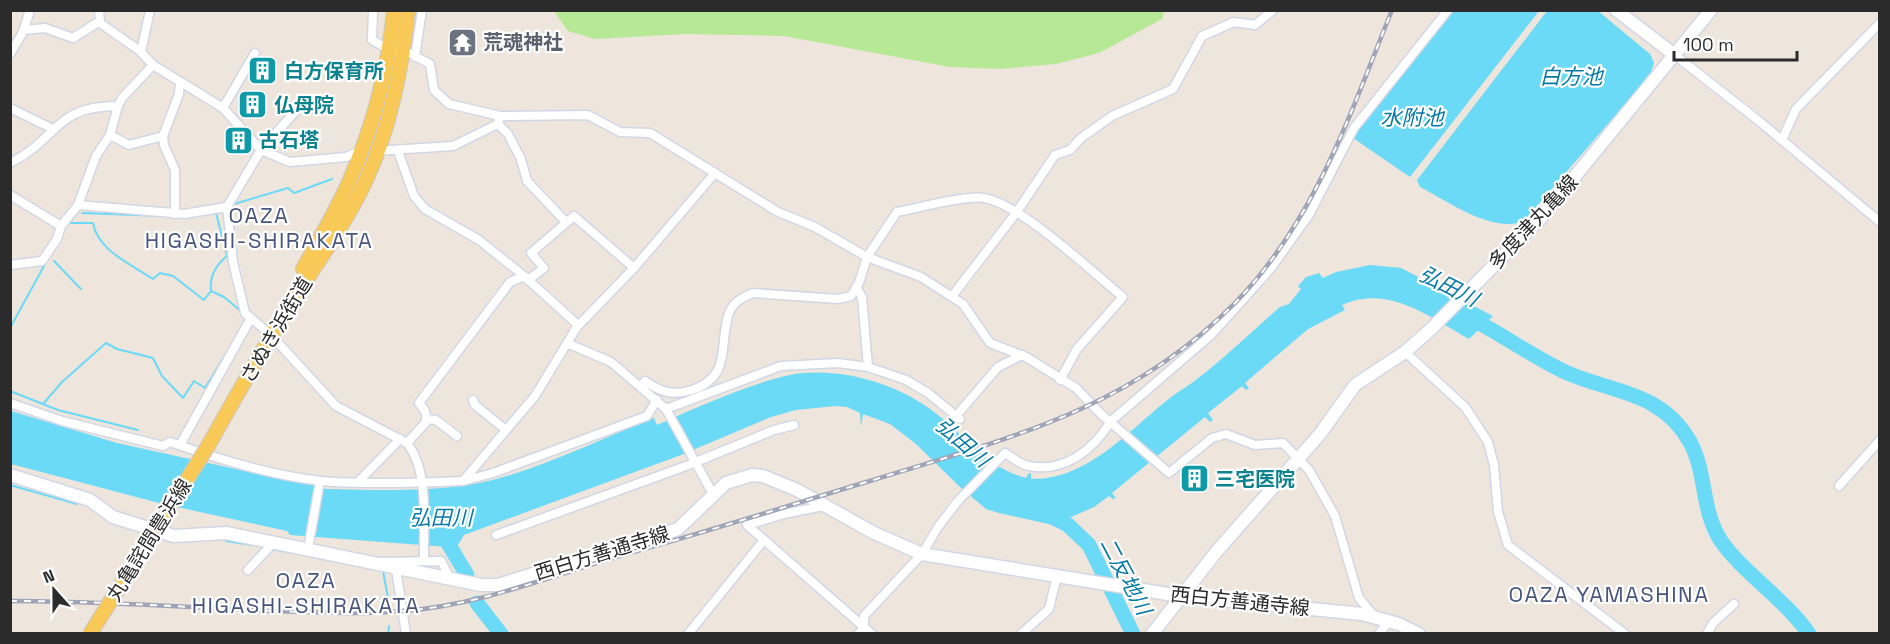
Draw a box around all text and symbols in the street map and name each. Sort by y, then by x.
scale bar [1674,24,1797,62]
temple icon: 荒魂神社 [446,26,478,58]
place label: 荒魂神社 [483,29,563,55]
text: 100 m [1683,33,1734,56]
building icon: 白方保育所 [247,55,279,87]
place label: 白方保育所 [284,58,384,84]
water label: 白方池 [1540,63,1604,90]
building icon: 仏母院 [237,89,269,121]
place label: 仏母院 [274,92,334,118]
water label: 水附池 [1381,104,1445,131]
building icon: 古石塔 [222,124,254,156]
place label: 古石塔 [259,127,319,153]
street label: 多度津丸亀線 [1483,169,1583,275]
district label: OAZA HIGASHI-SHIRAKATA [145,201,373,254]
water label: 弘田川 [1415,260,1485,313]
street label: さぬき浜街道 [234,272,318,388]
water label: 弘田川 [930,411,997,474]
building icon: 三宅医院 [1178,463,1210,495]
place label: 三宅医院 [1215,466,1295,492]
street label: 丸亀詫間豊浜線 [101,474,197,606]
water label: 弘田川 [410,504,474,531]
street label: 西白方善通寺線 [531,520,673,586]
water label: 二反地川 [1094,533,1159,621]
north arrow [24,560,84,620]
text: N [40,565,58,588]
district label: OAZA HIGASHI-SHIRAKATA [192,566,420,619]
district label: OAZA YAMASHINA [1508,580,1710,608]
street label: 西白方善通寺線 [1169,581,1311,621]

